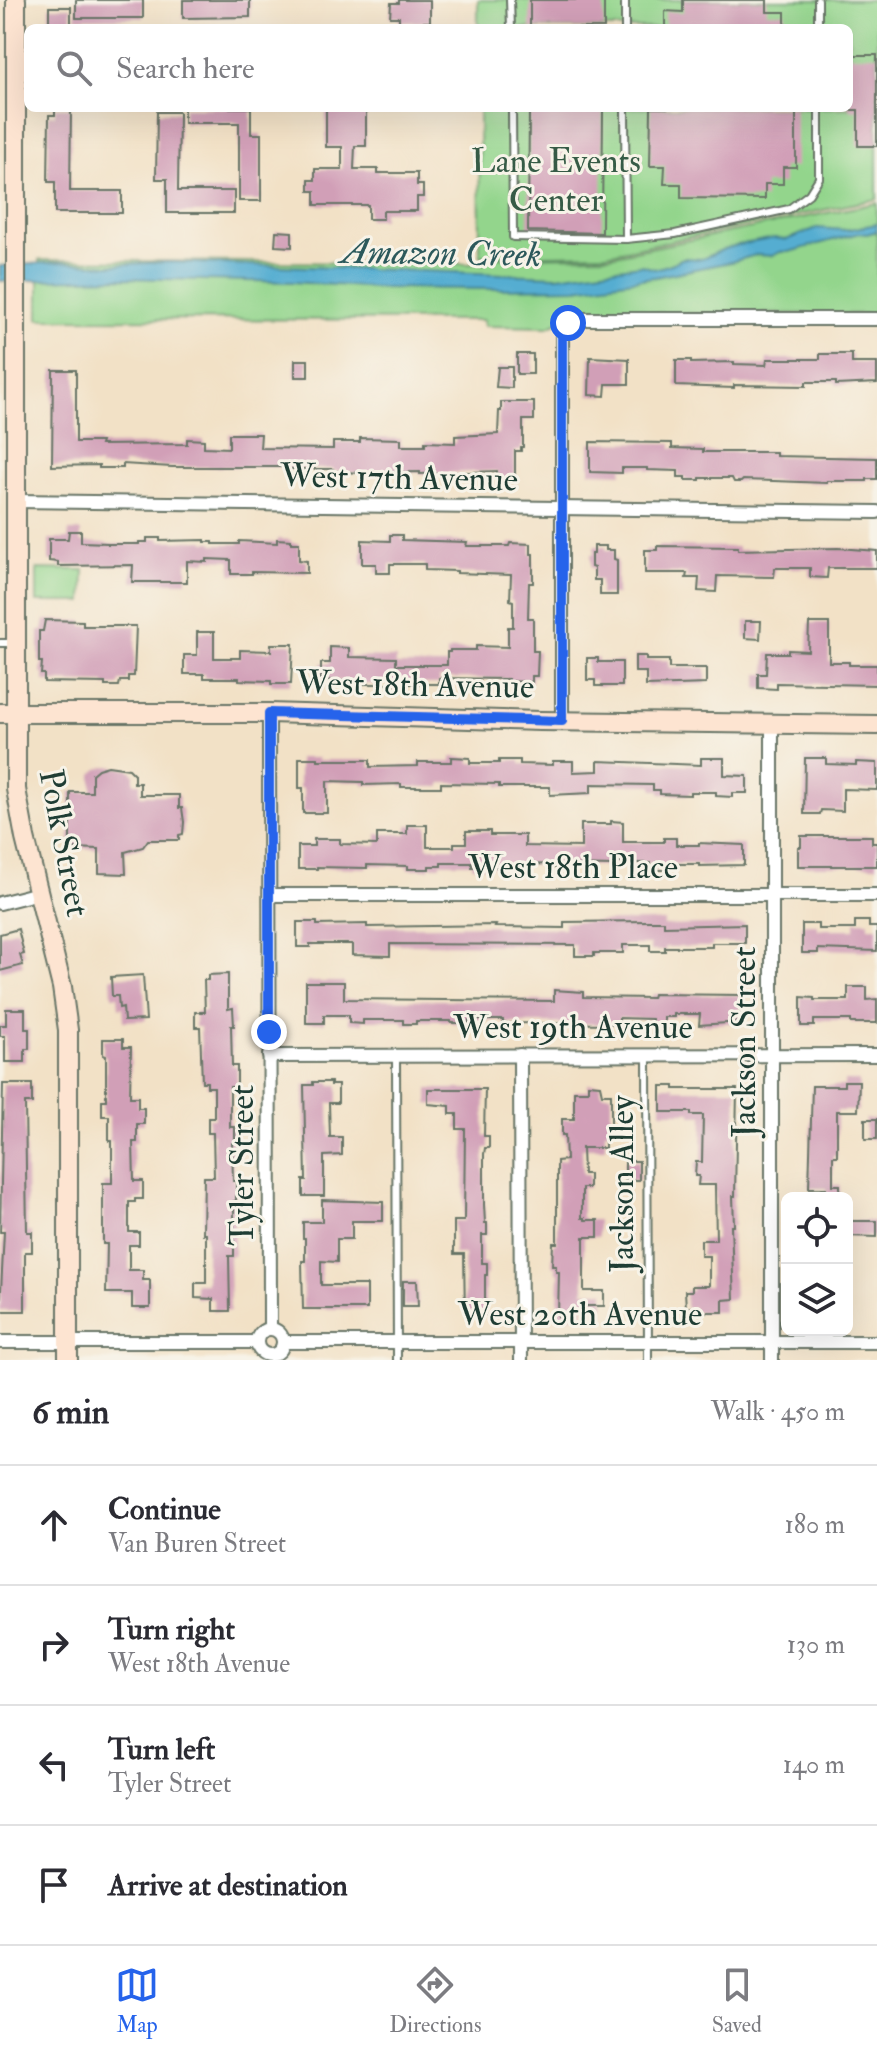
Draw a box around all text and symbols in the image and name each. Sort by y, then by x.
search box [24,24,853,112]
icon: search [52,46,96,90]
text: Search here [116,50,255,87]
park label: Lane Events Center [471,140,641,222]
water label: Amazon Creek [336,229,542,277]
route start [550,305,586,341]
street label: West 17th Avenue [279,454,518,502]
street label: West 18th Avenue [295,661,534,709]
street label: Polk Street [29,766,99,920]
street label: West 18th Place [467,846,678,889]
street label: Jackson Street [723,946,766,1139]
street label: West 19th Avenue [452,1006,693,1049]
route end [251,1014,287,1050]
street label: Tyler Street [221,1084,264,1246]
street label: Jackson Alley [601,1094,644,1274]
map controls [781,1192,853,1336]
button: locate [781,1192,853,1264]
button: layers [781,1264,853,1336]
street label: West 20th Avenue [457,1293,702,1336]
text: 6 min [32,1391,109,1434]
text: Walk · 450 m [711,1396,845,1428]
text: Continue [108,1491,221,1528]
icon: ahead [32,1503,76,1547]
text: 180 m [785,1509,845,1541]
text: Van Buren Street [108,1528,286,1560]
text: Turn right [108,1611,235,1648]
icon: right [32,1623,76,1667]
text: 130 m [787,1629,845,1661]
text: West 18th Avenue [108,1648,290,1680]
text: Turn left [108,1731,215,1768]
icon: left [32,1743,76,1787]
text: 140 m [783,1749,845,1781]
text: Tyler Street [108,1768,231,1800]
icon: arrive [32,1863,76,1907]
text: Arrive at destination [108,1867,348,1904]
tab: Map [115,1963,159,2039]
tab: Directions [389,1963,482,2039]
tab: Saved [712,1963,762,2039]

